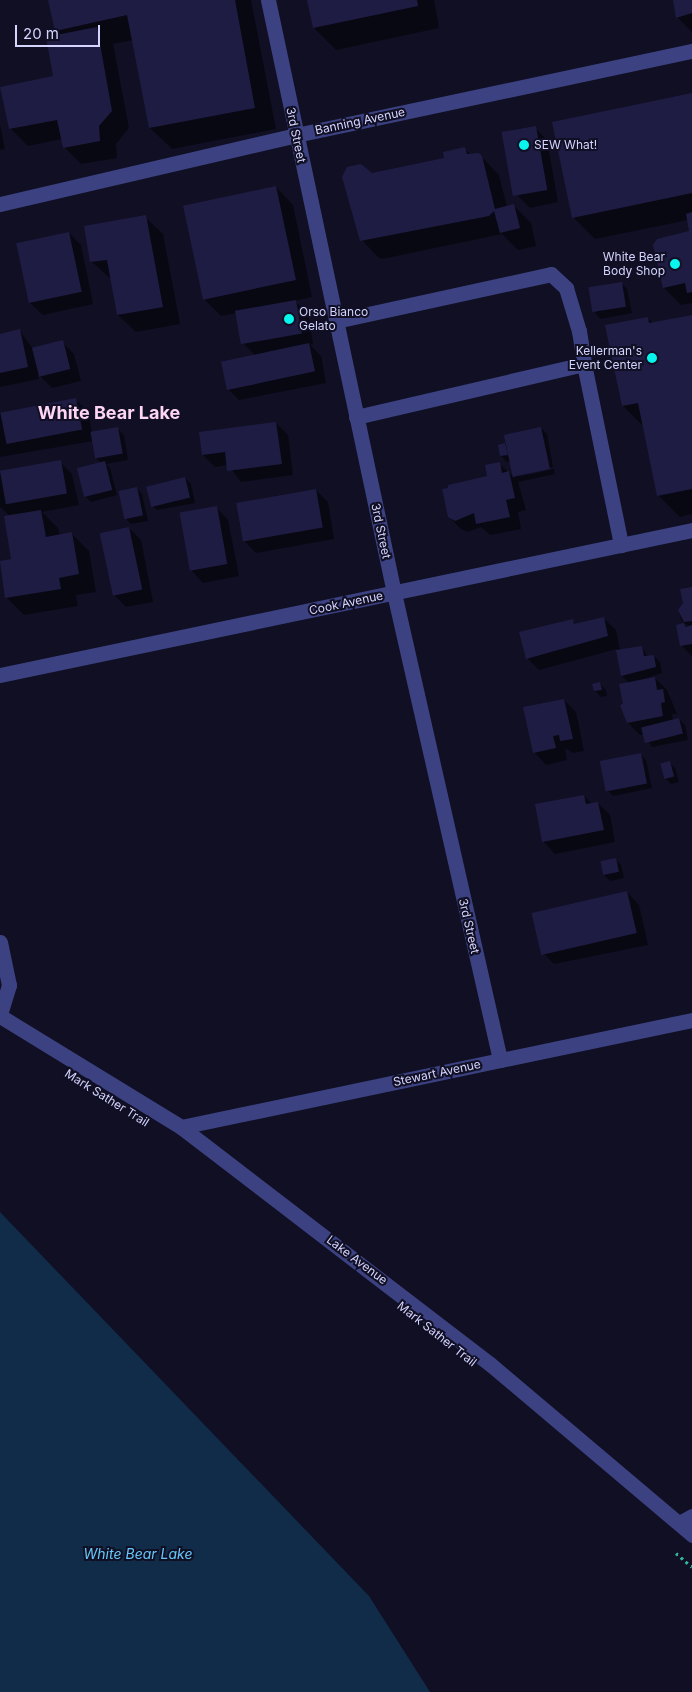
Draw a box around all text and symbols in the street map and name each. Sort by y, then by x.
scale bar [18,15,102,47]
text: 20 m [23,24,59,43]
street label: Banning Avenue [314,104,406,138]
street label: 3rd Street [283,106,309,164]
place label: SEW What! [534,138,597,152]
marker: SEW What! [518,139,530,151]
place label: White Bear Body Shop [603,250,665,278]
marker: White Bear Body Shop [669,258,681,270]
place label: Orso Bianco Gelato [299,305,368,333]
marker: Orso Bianco Gelato [283,313,295,325]
place label: Kellerman's Event Center [569,344,642,372]
marker: Kellerman's Event Center [646,352,658,364]
district label: White Bear Lake [38,402,180,424]
street label: 3rd Street [368,502,394,560]
street label: Cook Avenue [308,588,384,618]
street label: 3rd Street [456,897,482,955]
street label: Stewart Avenue [392,1057,482,1089]
street label: Mark Sather Trail [62,1066,152,1130]
street label: Lake Avenue [324,1232,390,1288]
street label: Mark Sather Trail [394,1299,480,1369]
water label: White Bear Lake [84,1546,192,1562]

